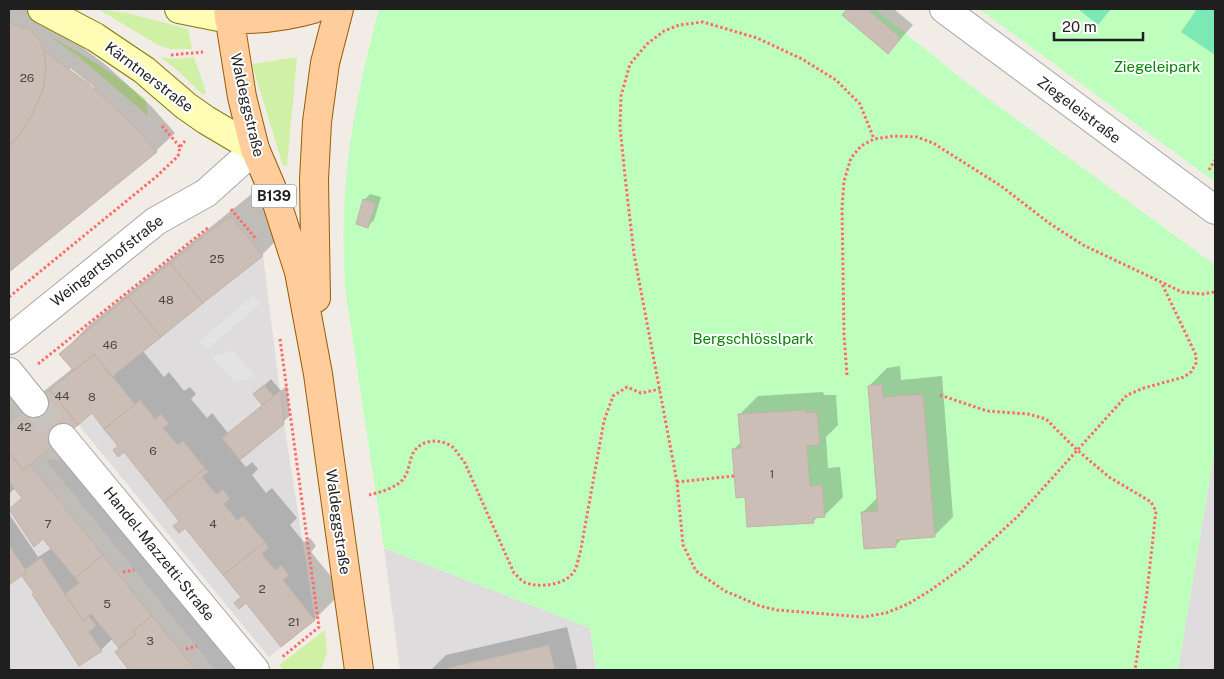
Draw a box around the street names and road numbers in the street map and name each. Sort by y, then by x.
street label: Kärntnerstraße [102,38,197,115]
street label: Waldeggstraße [227,51,268,159]
street label: Ziegeleistraße [1034,73,1124,146]
road number: B139 [252,185,296,208]
street label: Weingartshofstraße [47,211,166,310]
street label: Waldeggstraße [323,468,354,576]
street label: Handel-Mazzetti-Straße [100,484,218,624]

